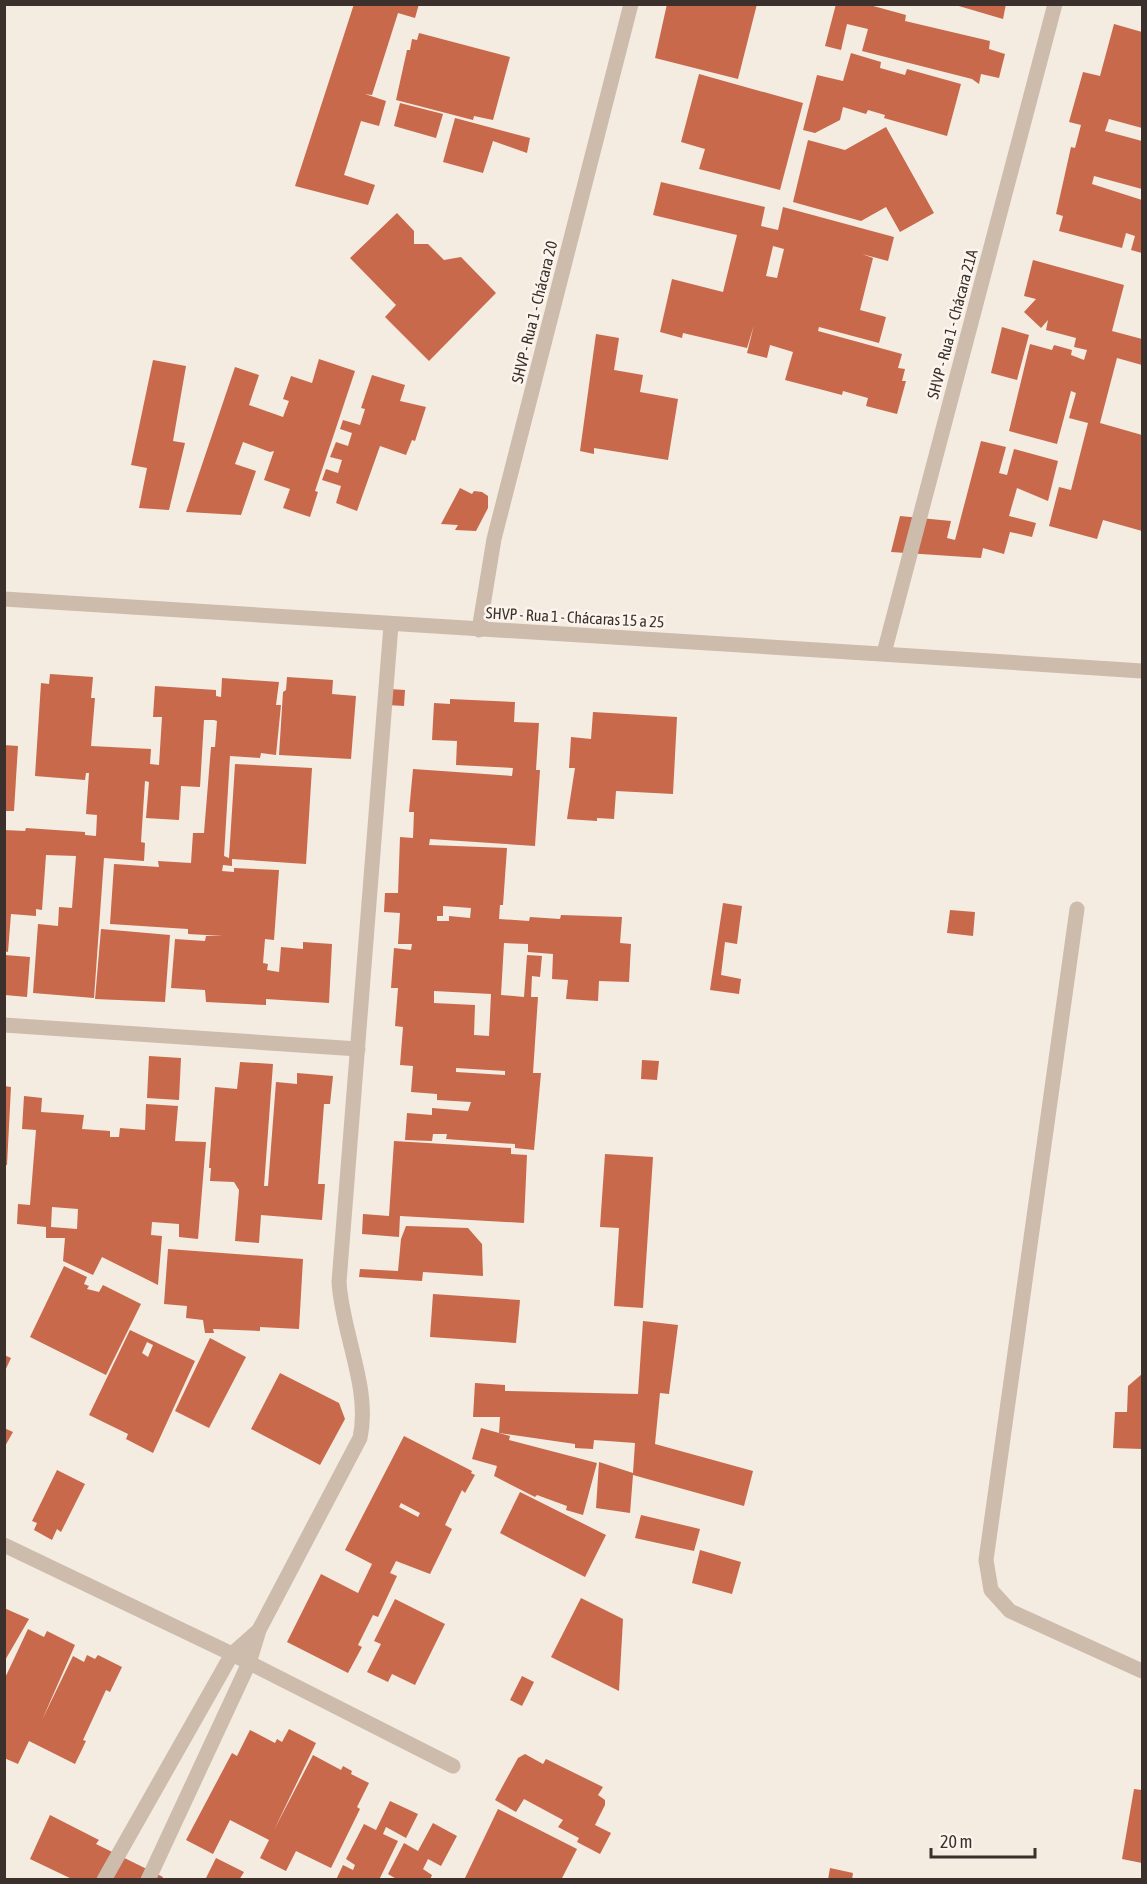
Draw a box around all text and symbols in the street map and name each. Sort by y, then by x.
street label: SHVP - Rua 1 - Chácara 20 [508,239,560,385]
street label: SHVP - Rua 1 - Chácara 21A [923,247,981,401]
street label: SHVP - Rua 1 - Chácaras 15 a 25 [485,603,665,631]
scale bar [931,1821,1034,1859]
text: 20 m [940,1831,972,1852]

